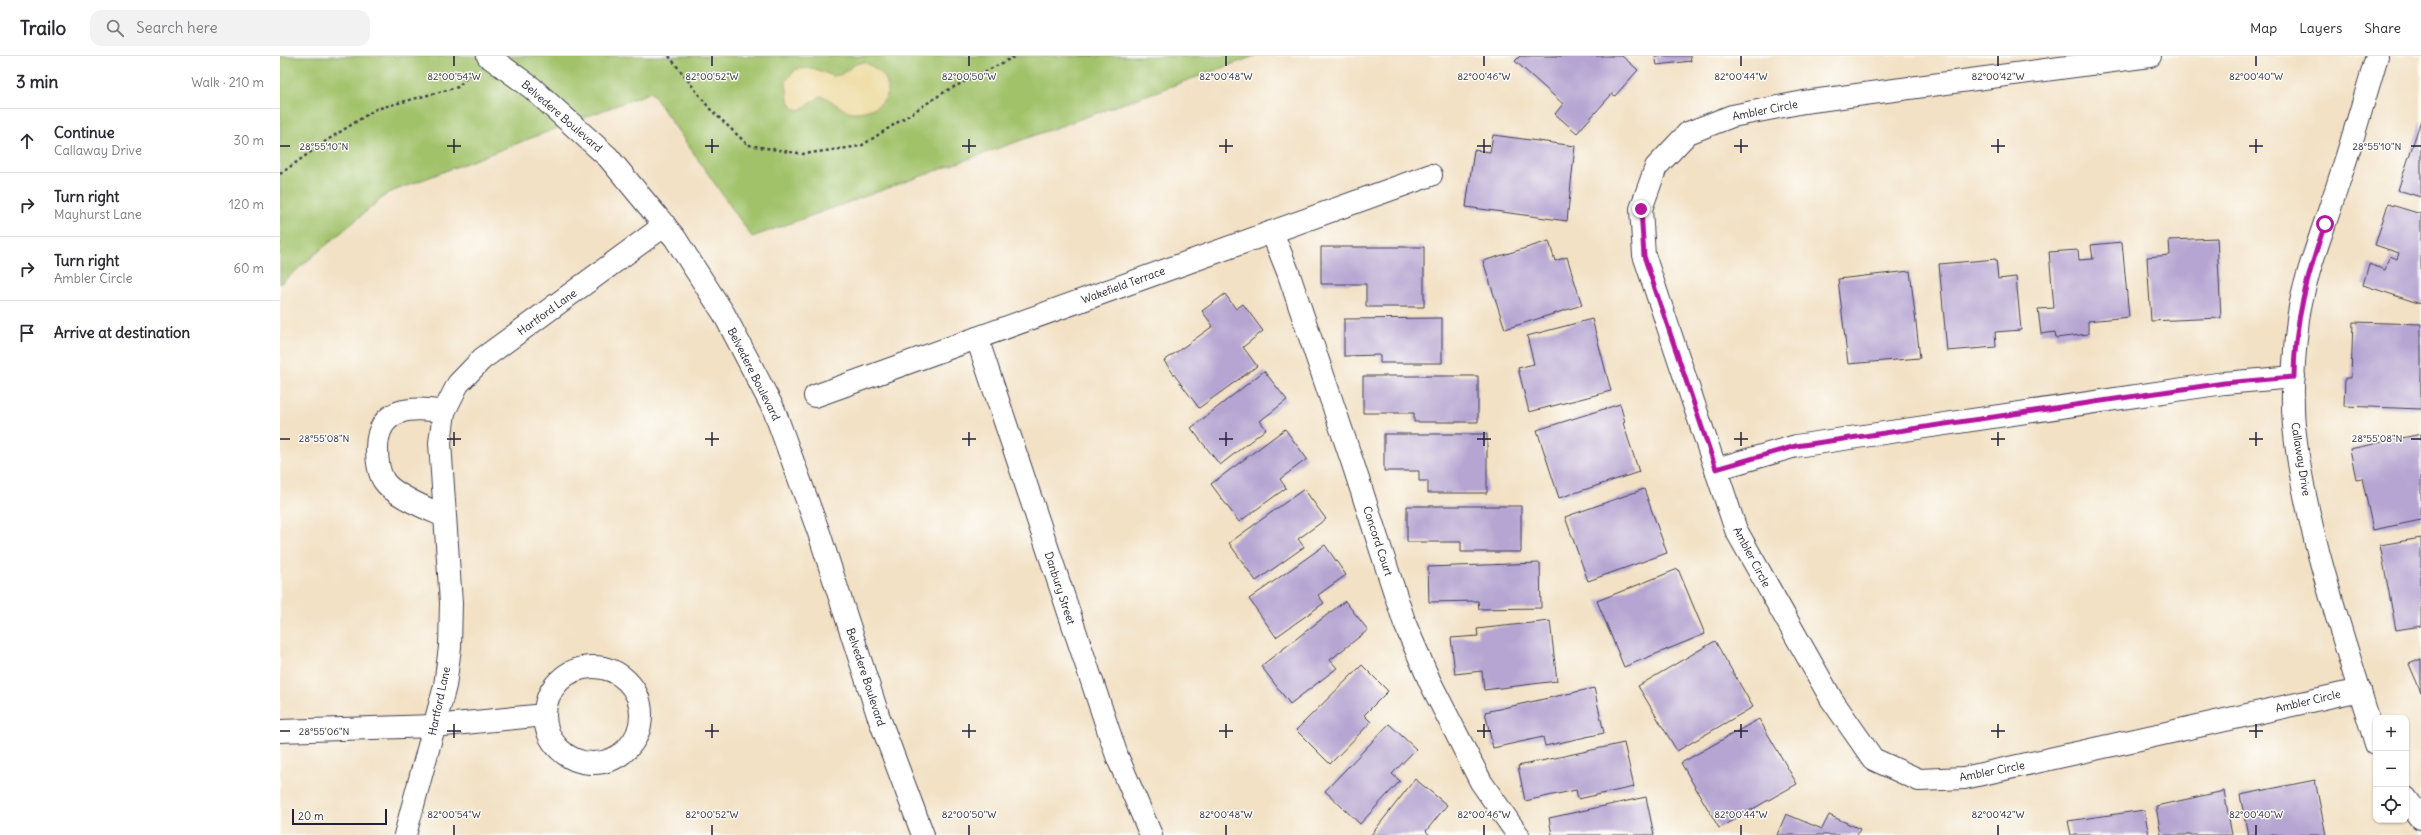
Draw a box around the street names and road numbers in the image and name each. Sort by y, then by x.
street label: Belvedere Boulevard [519,77,606,155]
street label: Ambler Circle [1731,97,1799,123]
street label: Wakefield Terrace [1079,263,1167,307]
street label: Hartford Lane [515,286,579,338]
street label: Belvedere Boulevard [724,325,784,423]
street label: Callaway Drive [2288,421,2314,497]
street label: Concord Court [1360,504,1396,578]
street label: Ambler Circle [1730,524,1774,590]
street label: Danbury Street [1042,550,1078,626]
street label: Belvedere Boulevard [844,626,889,728]
street label: Hartford Lane [425,665,453,737]
street label: Ambler Circle [2274,687,2342,715]
street label: Ambler Circle [1958,758,2026,784]

